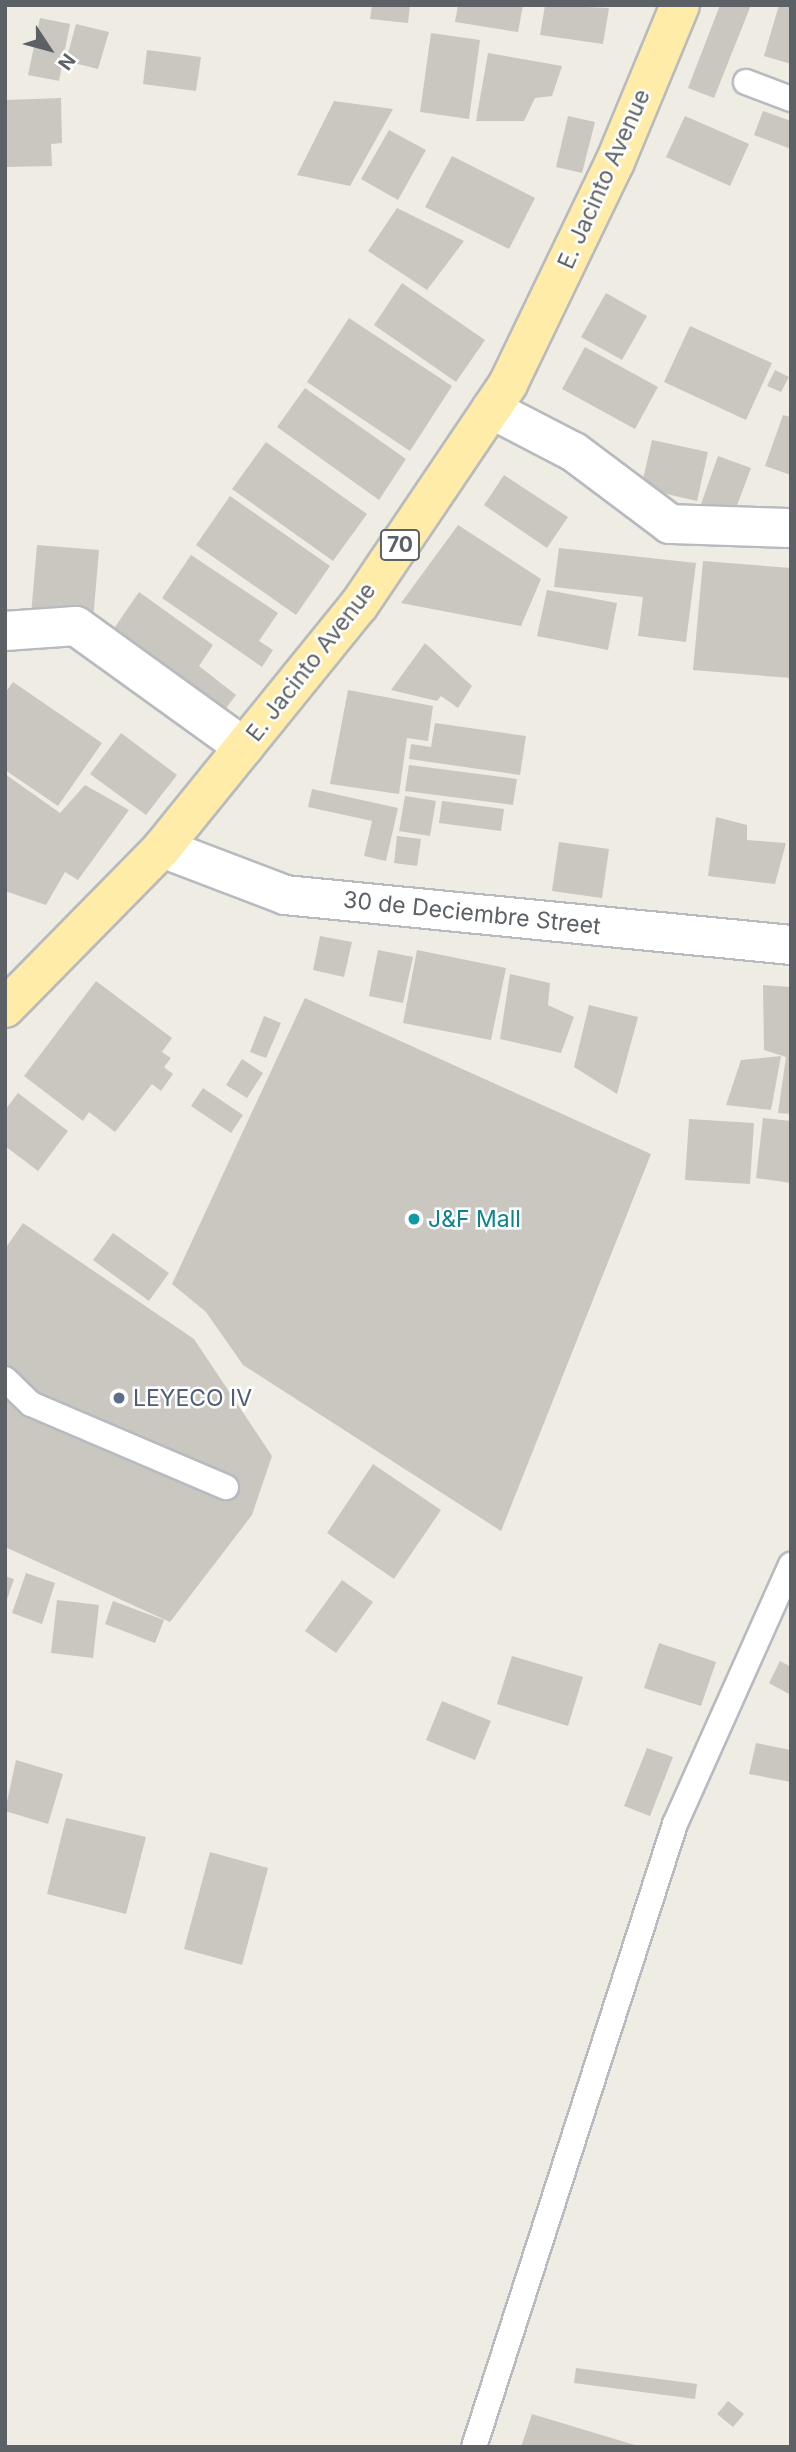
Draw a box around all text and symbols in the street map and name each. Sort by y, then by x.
north arrow [14,14,84,84]
text: N [53,49,80,74]
street label: E. Jacinto Avenue [552,85,656,273]
road number: 70 [379,528,421,562]
street label: E. Jacinto Avenue [241,577,381,747]
street label: 30 de Deciembre Street [342,886,602,940]
place label: J&F Mall [428,1205,521,1233]
marker: J&F Mall [406,1211,422,1227]
place label: LEYECO IV [133,1384,252,1412]
marker: LEYECO IV [111,1390,127,1406]

